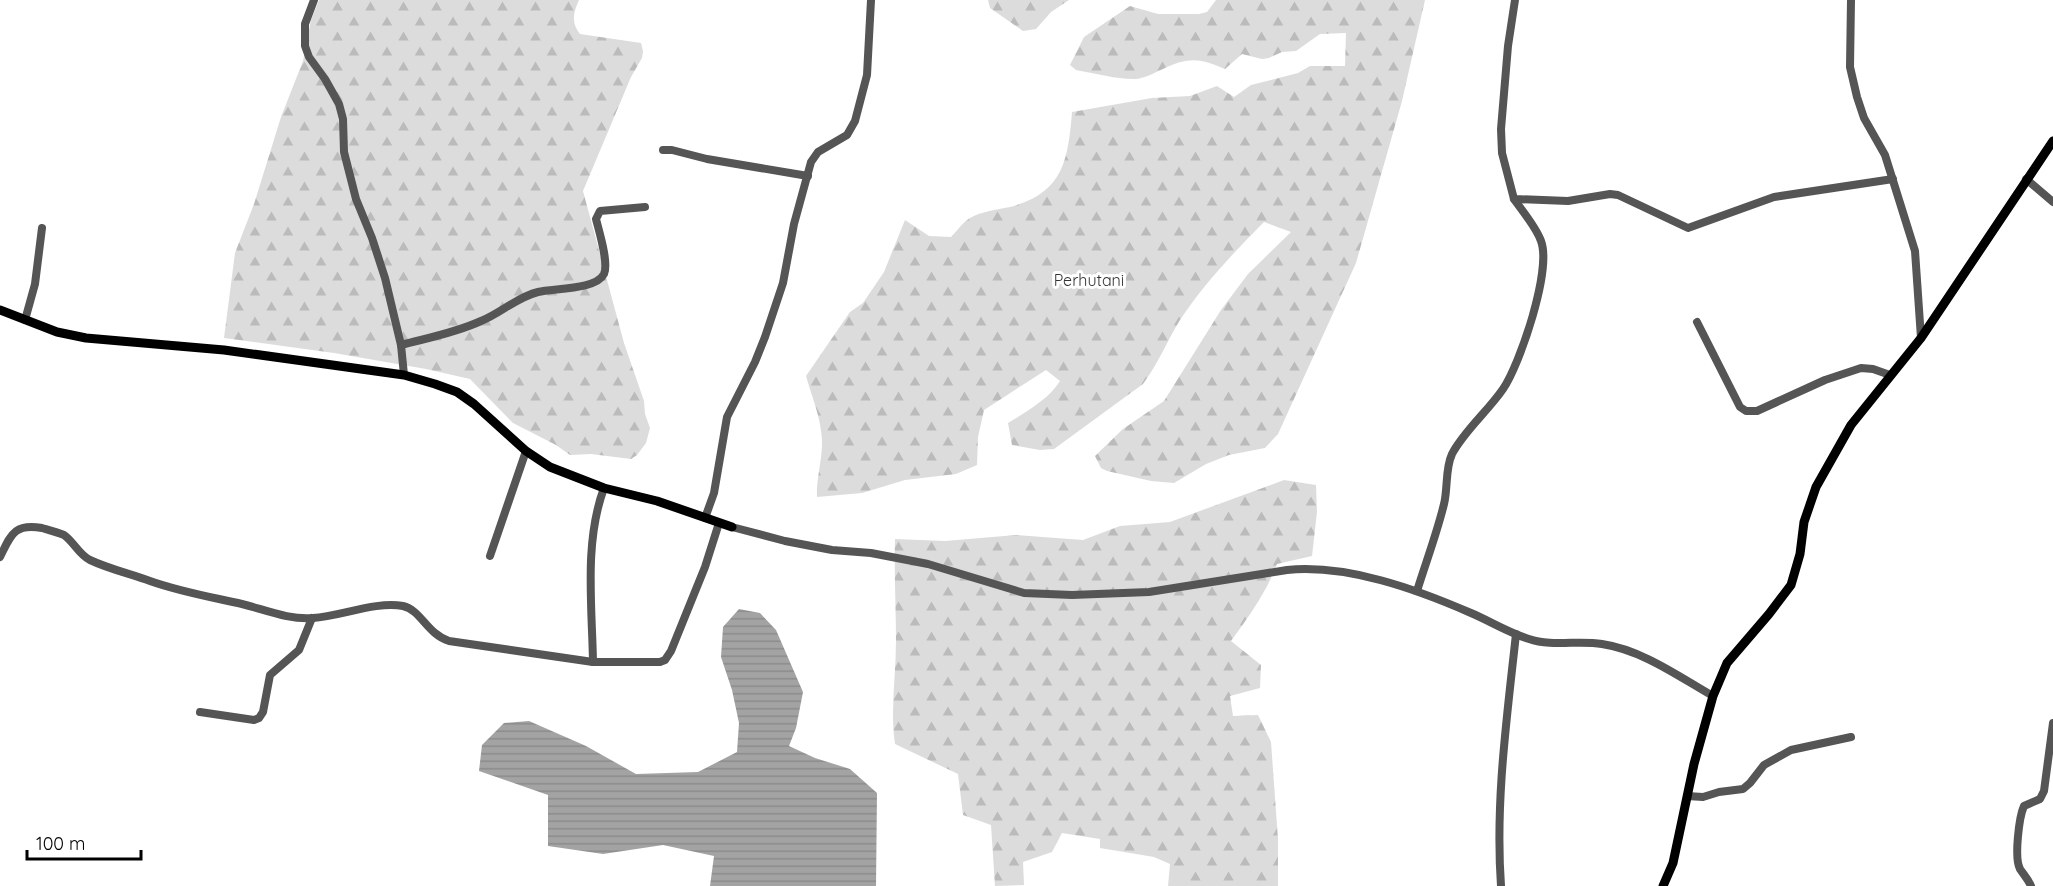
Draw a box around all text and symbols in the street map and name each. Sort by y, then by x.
park label: Perhutani [1054,270,1124,290]
scale bar [27,823,141,861]
text: 100 m [36,832,85,855]

